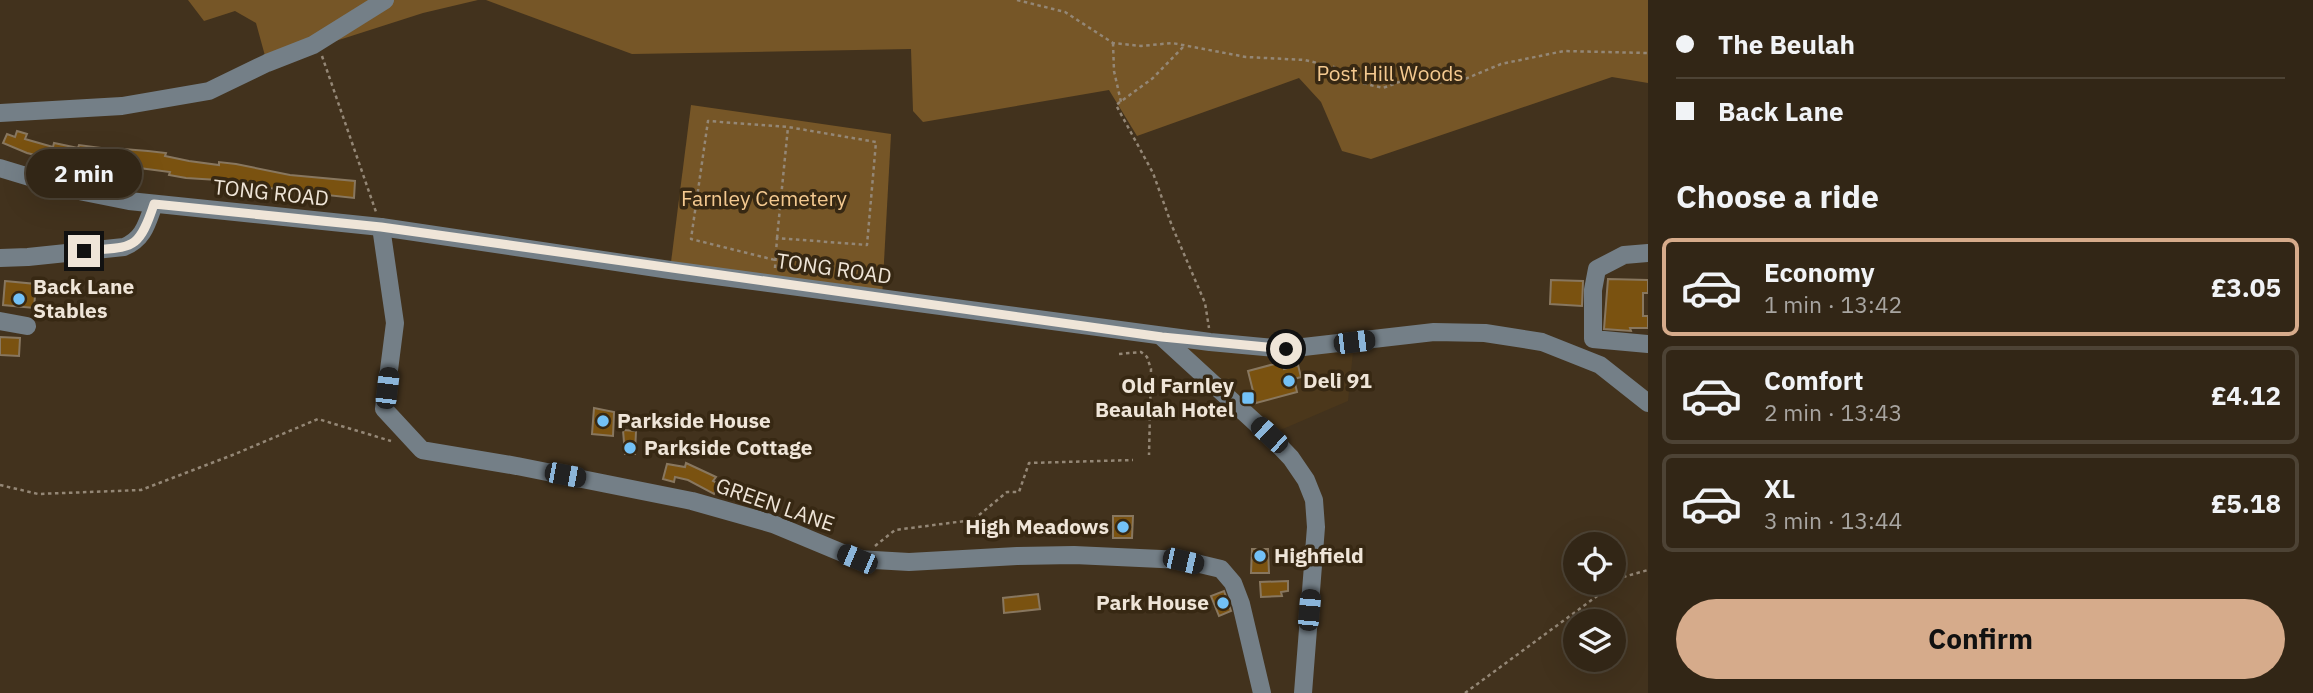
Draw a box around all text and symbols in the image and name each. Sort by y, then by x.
text: The Beulah [1718,27,1855,61]
park label: Post Hill Woods [1316,59,1464,87]
text: Back Lane [1718,94,1844,128]
callout: 2 min [26,149,142,198]
text: 2 min [54,158,114,188]
street label: TONG ROAD [212,172,330,212]
text: Choose a ride [1676,175,1879,217]
park label: Farnley Cemetery [681,184,847,212]
route end [68,235,100,267]
street label: TONG ROAD [775,246,894,290]
text: Economy [1764,255,1875,289]
icon: car [1680,256,1743,319]
text: £3.05 [2211,270,2281,304]
place label: Back Lane Stables [33,272,135,324]
text: 1 min · 13:42 [1764,289,1902,319]
marker: Back Lane Stables [11,291,27,307]
car [1332,329,1377,355]
route start [1270,333,1302,365]
text: Comfort [1764,363,1863,397]
icon: car [1680,364,1743,427]
car [375,366,400,410]
place label: Deli 91 [1303,366,1372,394]
place label: Old Farnley Beaulah Hotel [1095,371,1235,423]
marker: Deli 91 [1281,373,1297,389]
text: £4.12 [2211,378,2281,412]
marker: Old Farnley Beaulah Hotel [1240,390,1256,406]
text: 2 min · 13:43 [1764,397,1902,427]
place label: Parkside House [617,406,771,434]
marker: Parkside House [595,413,611,429]
car [1247,413,1292,457]
place label: Parkside Cottage [644,433,813,461]
marker: Parkside Cottage [622,440,638,456]
car [543,461,588,489]
street label: GREEN LANE [712,471,838,537]
text: XL [1764,471,1795,505]
icon: car [1680,472,1743,535]
text: £5.18 [2211,486,2281,520]
text: 3 min · 13:44 [1764,505,1902,535]
place label: High Meadows [965,512,1109,540]
marker: High Meadows [1115,519,1131,535]
map controls [1563,532,1626,672]
button: locate [1563,532,1626,595]
car [834,541,881,577]
place label: Highfield [1274,541,1364,569]
car [1161,546,1206,576]
marker: Highfield [1252,548,1268,564]
place label: Park House [1096,588,1209,616]
car [1297,588,1322,632]
marker: Park House [1215,595,1231,611]
button: Confirm [1676,599,2285,679]
button: layers [1563,609,1626,672]

